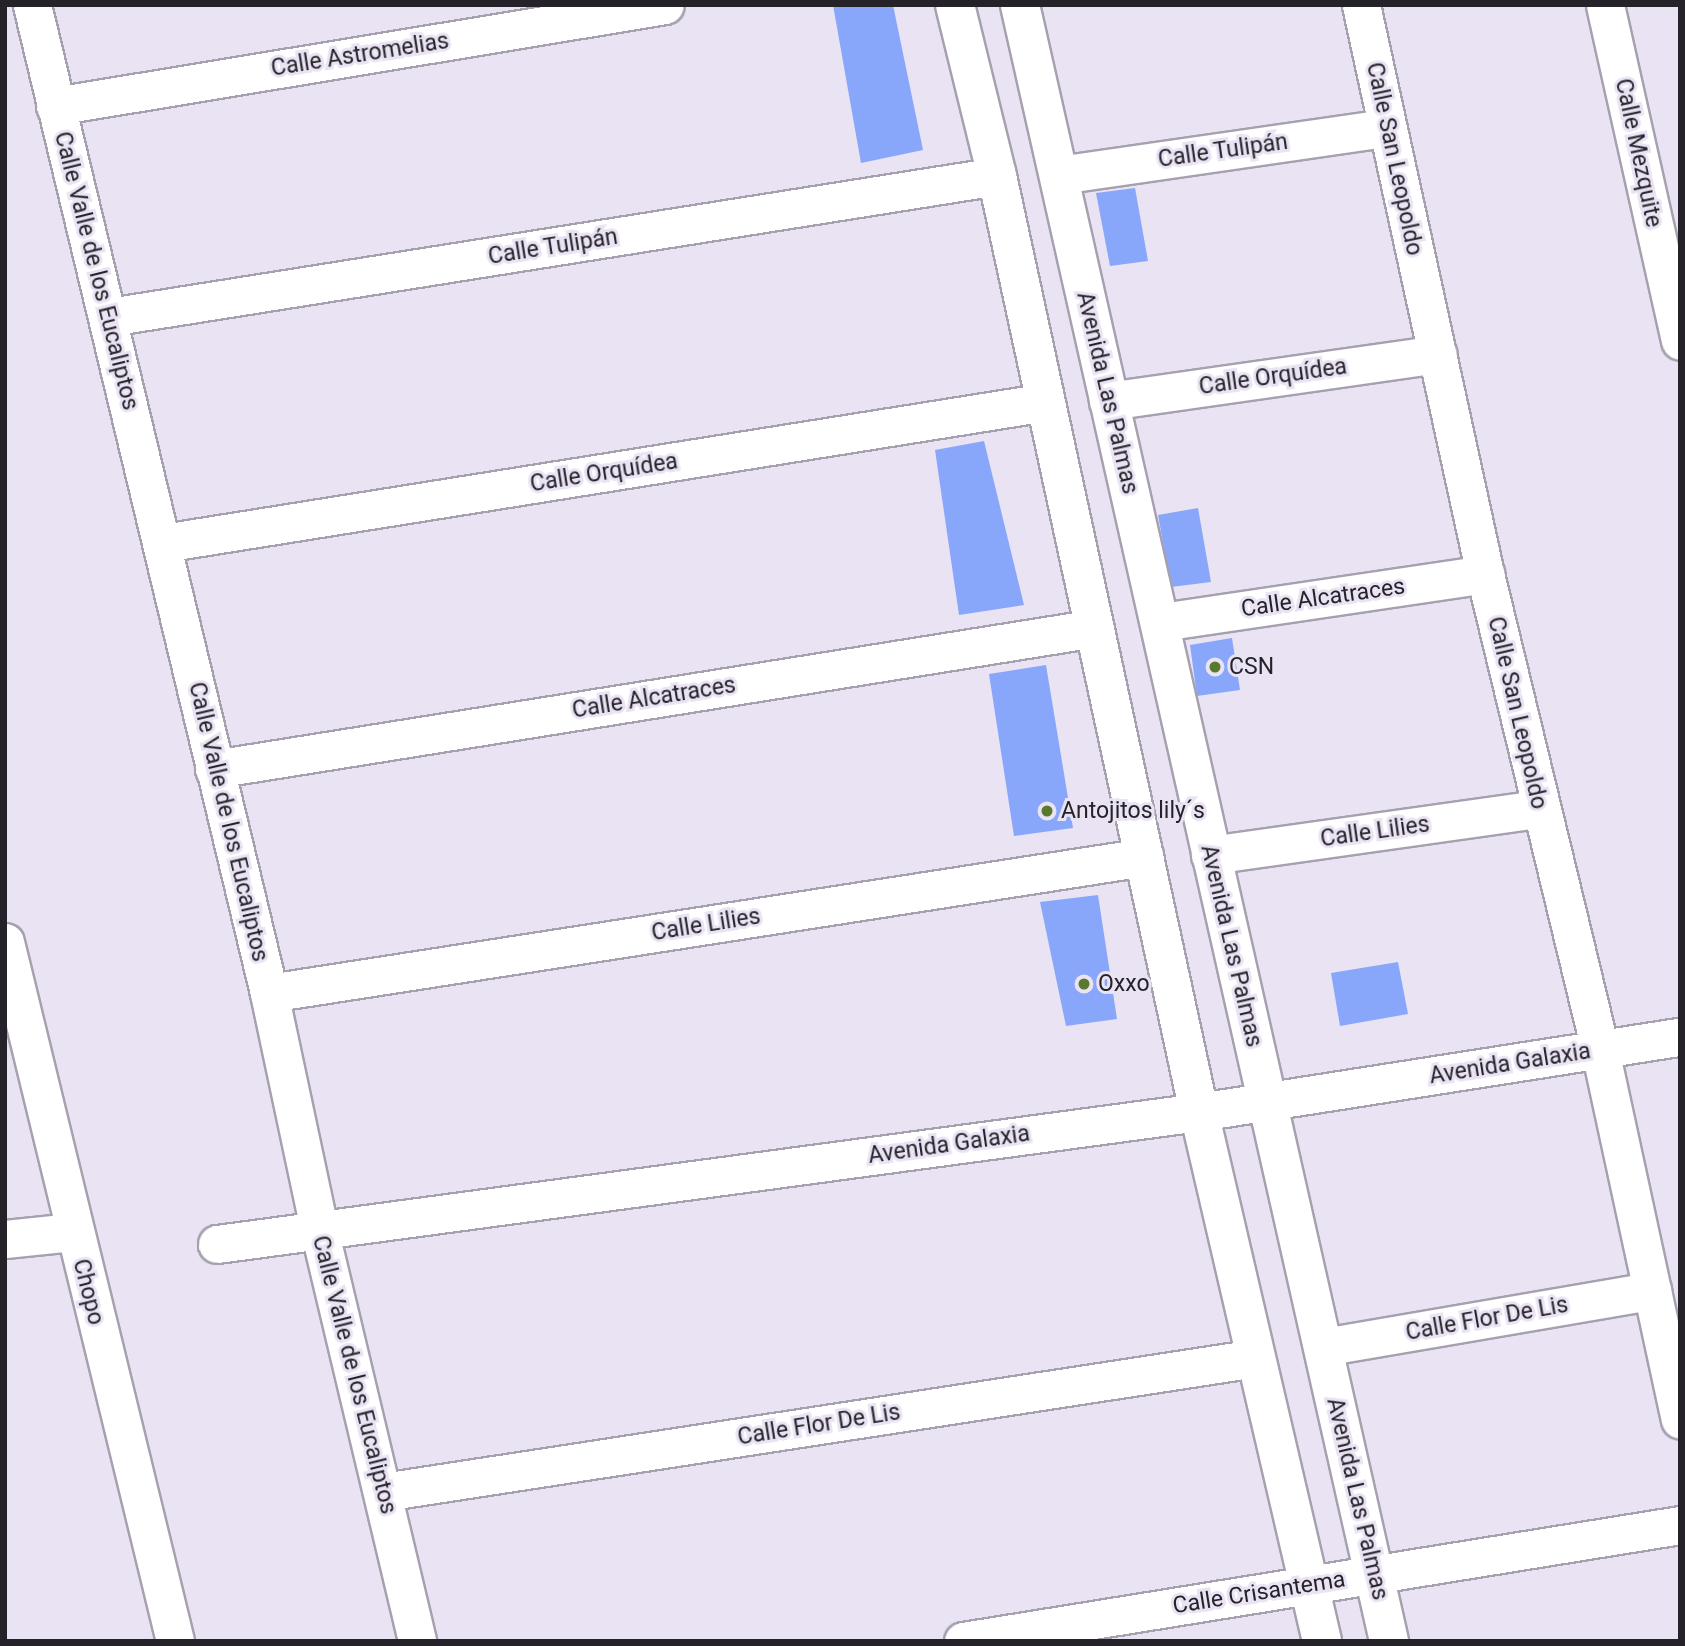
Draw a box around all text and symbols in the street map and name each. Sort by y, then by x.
street label: Calle Astromelias [269,27,451,83]
street label: Calle San Leopoldo [1360,60,1428,258]
street label: Calle Mezquite [1609,76,1667,230]
street label: Calle Tulipán [1156,128,1290,174]
street label: Calle Valle de los Eucaliptos [48,129,144,413]
street label: Calle Tulipán [486,223,620,271]
street label: Avenida Las Palmas [1070,289,1144,497]
street label: Calle Orquídea [1197,353,1349,401]
street label: Calle Orquídea [528,448,680,498]
street label: Calle Alcatraces [1239,573,1407,623]
street label: Calle San Leopoldo [1481,614,1553,812]
place label: CSN [1229,653,1274,681]
marker: CSN [1207,659,1223,675]
street label: Calle Alcatraces [570,671,738,725]
street label: Calle Valle de los Eucaliptos [182,680,274,964]
place label: Antojitos lily´s [1061,797,1205,825]
marker: Antojitos lily´s [1039,803,1055,819]
street label: Calle Lilies [1319,811,1431,853]
street label: Avenida Las Palmas [1194,842,1268,1050]
street label: Calle Lilies [650,903,762,947]
place label: Oxxo [1098,970,1150,998]
marker: Oxxo [1076,976,1092,992]
street label: Avenida Galaxia [1427,1038,1593,1090]
street label: Avenida Galaxia [866,1120,1032,1170]
street label: Calle Valle de los Eucaliptos [306,1233,402,1517]
street label: Chopo [67,1256,109,1328]
street label: Calle Flor De Lis [1404,1291,1570,1347]
street label: Avenida Las Palmas [1320,1395,1394,1603]
street label: Calle Flor De Lis [736,1399,902,1451]
street label: Calle Crisantema [1171,1566,1347,1620]

